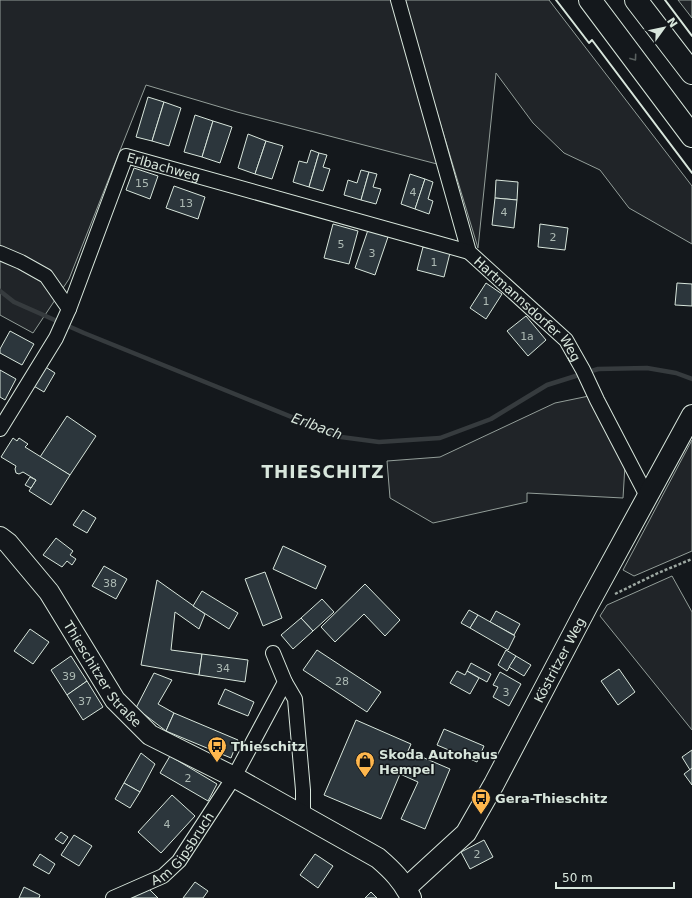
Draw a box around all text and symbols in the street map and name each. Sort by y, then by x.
north arrow [644,8,684,48]
text: N [664,15,680,30]
one-way arrow [629,54,637,61]
street label: Erlbachweg [125,149,202,184]
house number: 15 [135,177,149,190]
house number: 4 [410,186,417,199]
house number: 13 [179,197,193,210]
house number: 4 [501,206,508,219]
house number: 2 [550,231,557,244]
house number: 5 [338,238,345,251]
house number: 3 [369,247,376,260]
street label: Hartmannsdorfer Weg [471,253,584,364]
house number: 1 [431,256,438,269]
house number: 1 [483,295,490,308]
house number: 1a [520,330,534,343]
water label: Erlbach [290,409,344,443]
district label: THIESCHITZ [262,462,384,482]
house number: 38 [103,577,117,590]
street label: Köstritzer Weg [531,615,588,705]
street label: Thieschitzer Straße [60,617,145,730]
house number: 34 [216,662,230,675]
house number: 39 [62,670,76,683]
house number: 28 [335,675,349,688]
house number: 3 [503,686,510,699]
house number: 37 [78,695,92,708]
bus stop icon: Thieschitz [206,735,228,763]
place label: Thieschitz [231,739,305,754]
place label: Skoda Autohaus Hempel [379,747,498,777]
shop icon: Skoda Autohaus Hempel [354,750,376,778]
house number: 2 [185,772,192,785]
bus stop icon: Gera-Thieschitz [470,787,492,815]
place label: Gera-Thieschitz [495,791,608,806]
street label: Am Gipsbruch [149,809,217,888]
house number: 4 [164,818,171,831]
house number: 2 [474,848,481,861]
scale bar [556,864,674,890]
text: 50 m [562,871,593,885]

